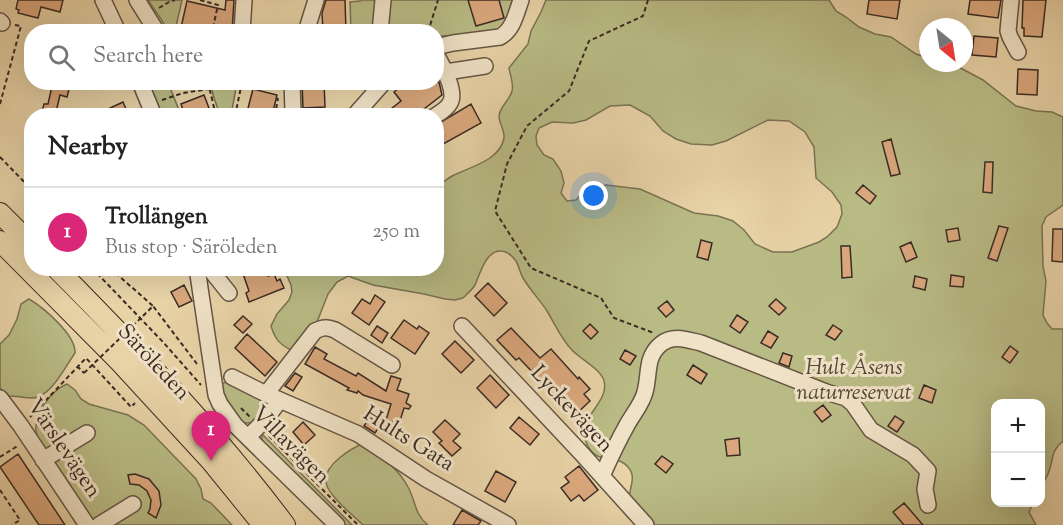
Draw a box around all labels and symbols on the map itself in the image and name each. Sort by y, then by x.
north arrow [919,18,973,72]
your location [579,181,608,210]
street label: Säröleden [109,317,197,409]
park label: Hult Åsens naturreservat [797,353,912,410]
street label: Lyckevägen [522,359,620,461]
street label: Värslevägen [18,393,108,505]
street label: Villavägen [243,399,337,493]
street label: Hults Gata [356,399,460,481]
pin: 1 [192,412,230,461]

